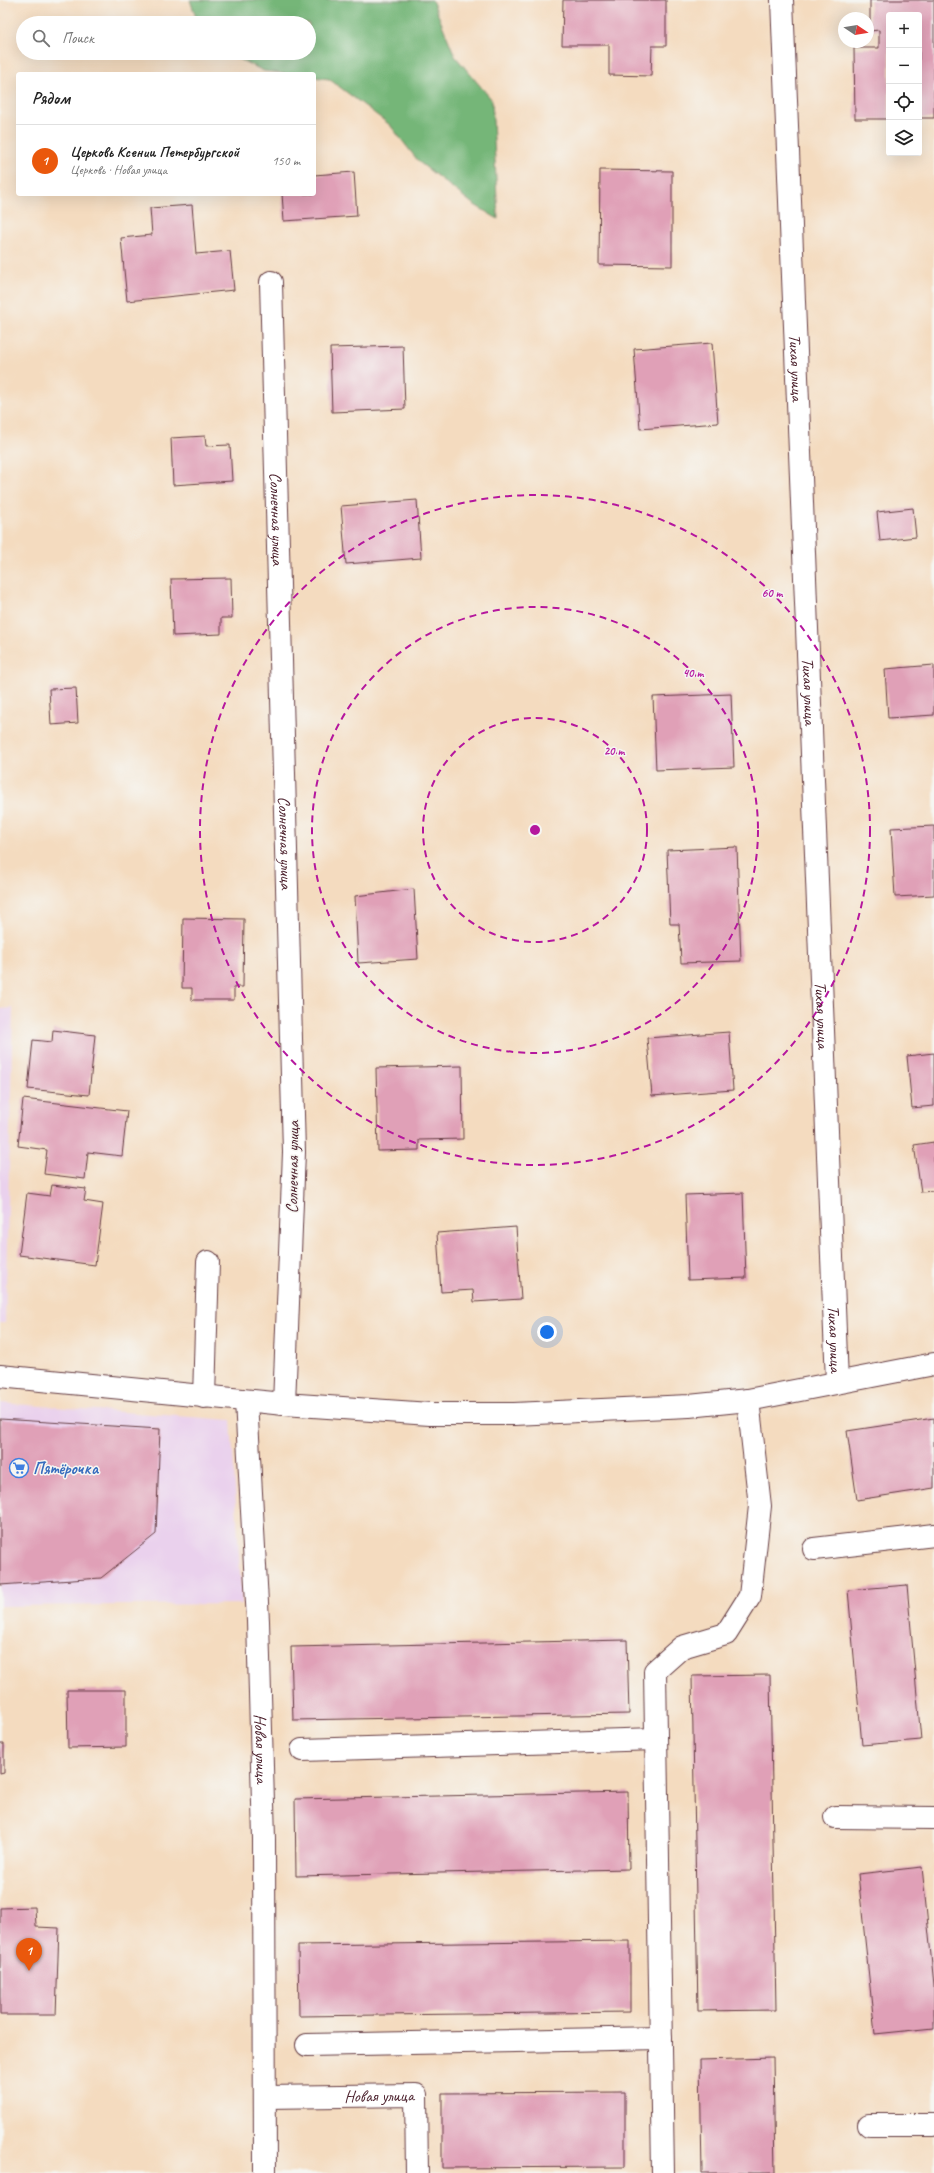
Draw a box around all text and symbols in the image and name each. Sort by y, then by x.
north arrow [838,12,874,48]
map controls [886,12,922,156]
button: + [886,12,922,48]
search box [16,16,316,60]
icon: search [30,27,52,49]
text: Поиск [62,29,94,48]
button: − [886,48,922,84]
button: locate [886,84,922,120]
text: Рядом [32,88,70,109]
button: layers [886,120,922,156]
text: Церковь Ксении Петербургской [70,143,239,162]
text: 1 [42,153,48,169]
text: 150 m [272,153,300,169]
text: Церковь · Новая улица [70,162,167,178]
street label: Тихая улица [784,334,808,404]
street label: Солнечная улица [265,472,289,567]
text: 60 m [762,585,784,601]
street label: Тихая улица [797,657,821,728]
text: 40 m [683,665,704,681]
text: 20 m [604,743,625,759]
street label: Солнечная улица [274,796,297,891]
centre of rings [528,823,542,837]
street label: Тихая улица [810,981,834,1051]
street label: Солнечная улица [281,1119,304,1214]
street label: Тихая улица [823,1305,847,1375]
your location [537,1322,557,1342]
supermarket icon: Пятёрочка [8,1457,30,1479]
place label: Пятёрочка [33,1458,100,1479]
street label: Новая улица [250,1714,273,1786]
pin: 1 [16,1938,42,1971]
street label: Новая улица [344,2085,416,2107]

